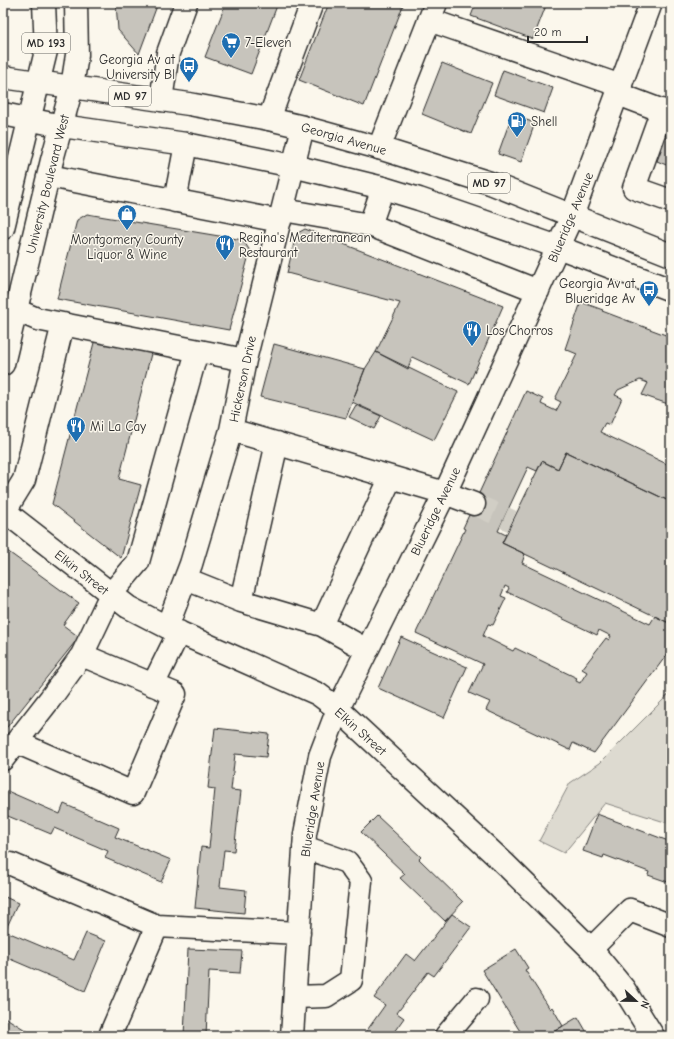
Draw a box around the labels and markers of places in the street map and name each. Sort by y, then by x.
supermarket icon: 7-Eleven [220,31,242,59]
place label: 7-Eleven [245,35,291,50]
place label: Georgia Av at University Bl [99,52,176,82]
bus stop icon: Georgia Av at University Bl [178,55,200,83]
fuel station icon: Shell [506,110,528,138]
place label: Shell [531,114,557,129]
shop icon: Montgomery County Liquor & Wine [116,203,138,231]
place label: Regina's Mediterranean Restaurant [239,230,371,260]
place label: Montgomery County Liquor & Wine [71,232,184,262]
restaurant icon: Regina's Mediterranean Restaurant [214,233,236,261]
place label: Georgia Av at Blueridge Av [559,276,636,306]
bus stop icon: Georgia Av at Blueridge Av [638,279,660,307]
restaurant icon: Los Chorros [461,319,483,347]
place label: Los Chorros [486,323,553,338]
restaurant icon: Mi La Cay [65,415,87,443]
place label: Mi La Cay [90,419,146,434]

